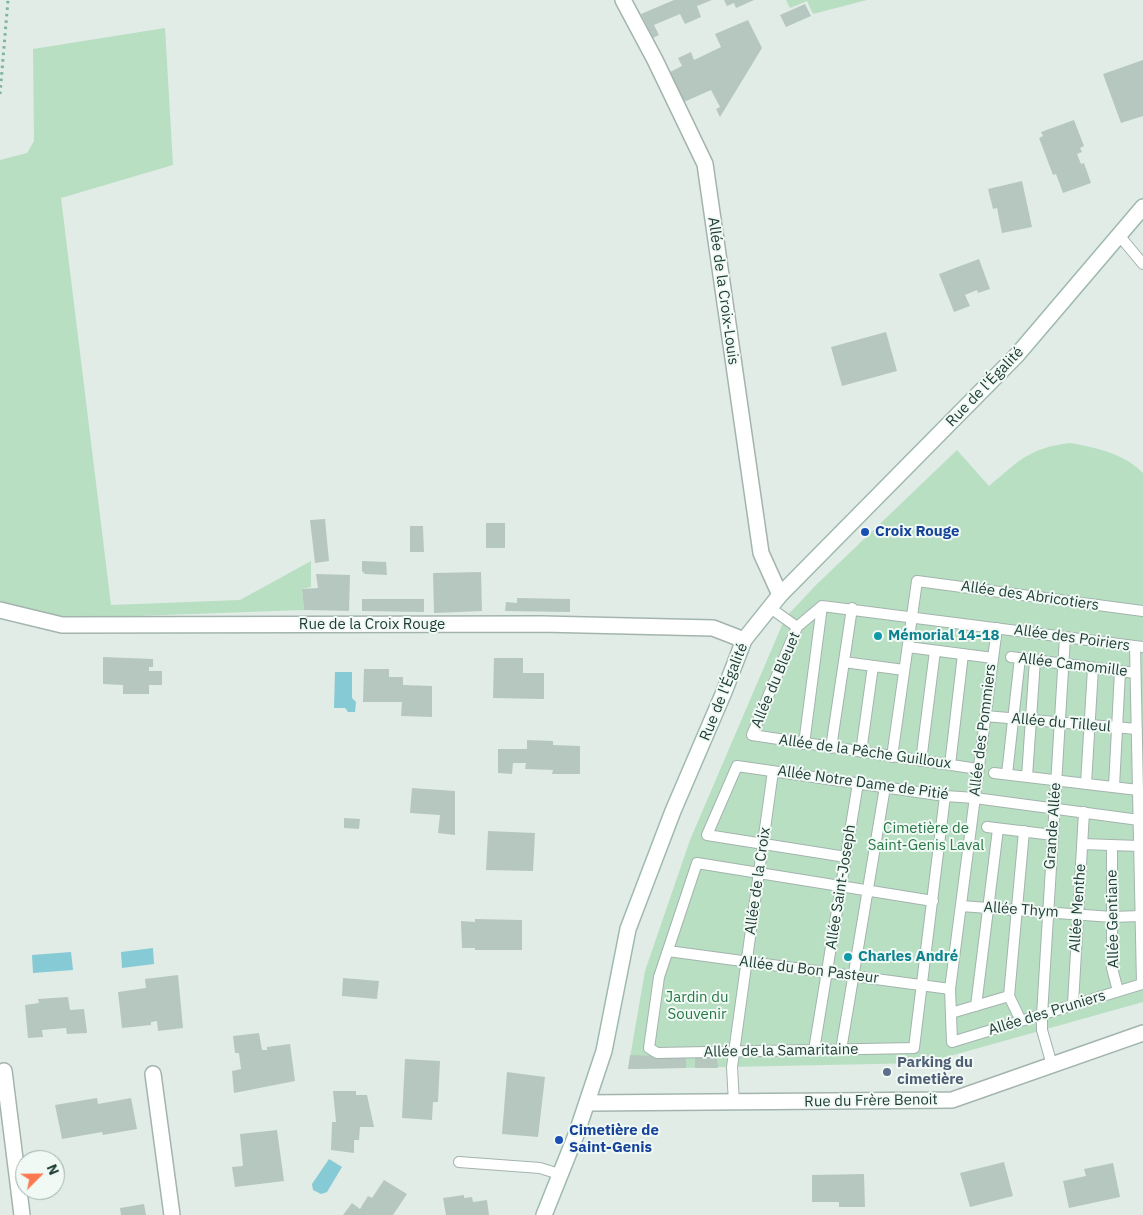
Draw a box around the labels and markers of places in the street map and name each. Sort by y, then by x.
place label: Croix Rouge [875,523,959,541]
marker: Croix Rouge [859,526,871,538]
place label: Mémorial 14-18 [888,627,1000,645]
marker: Mémorial 14-18 [872,630,884,642]
place label: Charles André [858,948,958,966]
marker: Charles André [842,951,854,963]
place label: Parking du cimetière [897,1054,973,1089]
marker: Parking du cimetière [881,1066,893,1078]
place label: Cimetière de Saint-Genis [569,1122,659,1157]
marker: Cimetière de Saint-Genis [553,1134,565,1146]

